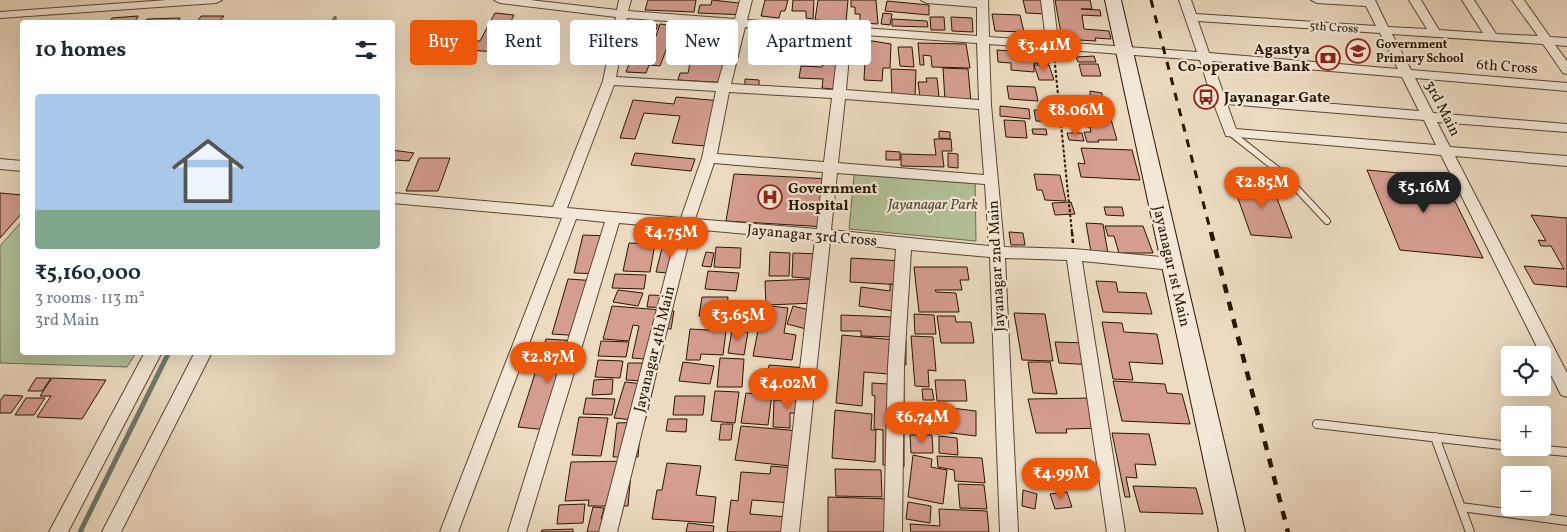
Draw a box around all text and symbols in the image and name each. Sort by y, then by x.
street label: 5th Cross [1309,18,1359,38]
chip: Buy [410,20,477,65]
chip: Rent [487,20,560,65]
chip: Filters [570,20,656,65]
chip: New [666,20,738,65]
chip: Apartment [748,20,871,65]
pin: ₹3.41M [1003,30,1085,72]
text: ₹3.41M [1017,35,1071,57]
text: 10 homes [35,36,126,65]
icon: filters [352,36,380,64]
place label: Government Primary School [1376,37,1464,67]
school or university icon: Government Primary School [1345,38,1371,64]
place label: Agastya Co-operative Bank [1178,40,1310,78]
bank icon: Agastya Co-operative Bank [1315,45,1341,71]
street label: 6th Cross [1475,55,1538,80]
street label: 3rd Main [1419,77,1465,140]
bus stop icon: Jayanagar Gate [1193,84,1219,110]
place label: Jayanagar Gate [1223,88,1331,109]
pin: ₹8.06M [1035,94,1117,137]
text: ₹8.06M [1048,100,1104,122]
icon: home [163,126,253,216]
pin: ₹2.85M [1221,166,1303,209]
text: ₹2.85M [1235,172,1289,194]
pin: ₹5.16M [1383,172,1465,214]
text: ₹5.16M [1398,177,1450,199]
place label: Government Hospital [788,179,878,217]
hospital icon: Government Hospital [757,184,783,210]
park label: Jayanagar Park [886,195,978,216]
street label: Jayanagar 2nd Main [984,200,1011,332]
street label: Jayanagar 1st Main [1146,204,1195,329]
pin: ₹4.75M [630,216,712,259]
street label: Jayanagar 3rd Cross [746,220,878,253]
text: ₹4.75M [644,222,698,244]
text: ₹5,160,000 [35,259,141,288]
street label: Jayanagar 4th Main [630,284,681,415]
text: 3 rooms · 113 m² [35,288,145,310]
pin: ₹3.65M [697,300,779,342]
text: ₹3.65M [711,305,765,327]
text: 3rd Main [35,310,99,332]
pin: ₹2.87M [507,342,589,384]
map controls [1501,346,1551,516]
button: locate [1501,346,1551,396]
text: ₹2.87M [521,347,575,369]
pin: ₹4.02M [747,368,829,410]
text: ₹4.02M [760,373,816,395]
pin: ₹6.74M [881,402,963,444]
button: + [1501,406,1551,456]
text: ₹6.74M [895,407,949,429]
pin: ₹4.99M [1020,458,1102,500]
text: ₹4.99M [1033,463,1089,485]
button: − [1501,466,1551,516]

